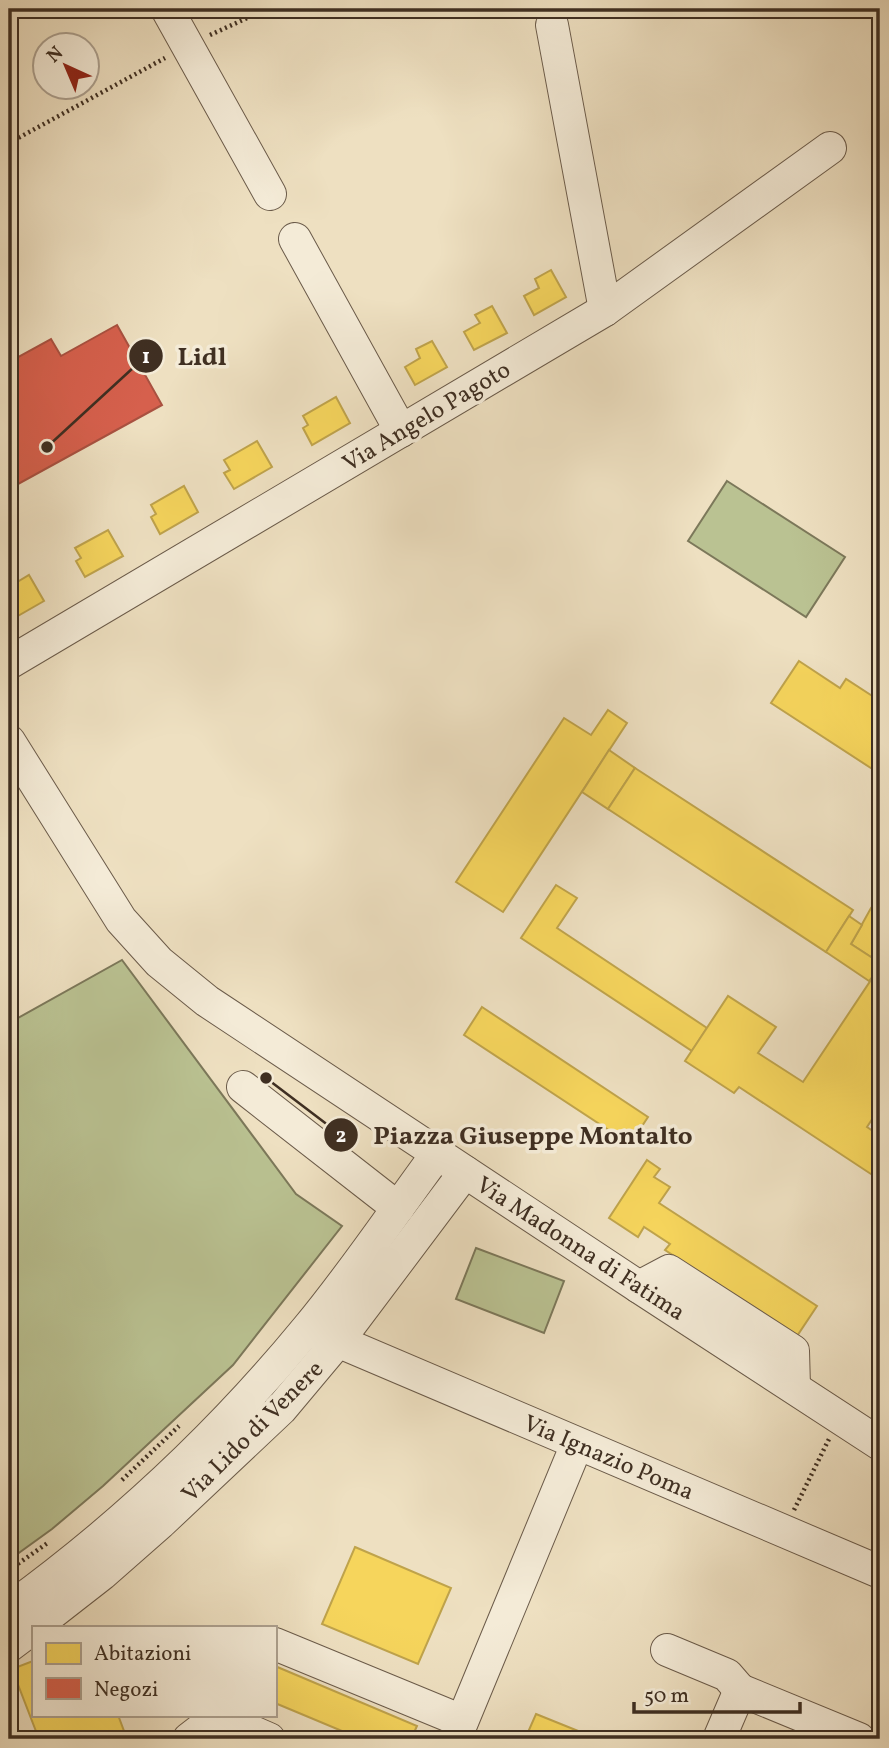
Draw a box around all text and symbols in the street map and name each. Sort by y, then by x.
north arrow [32,32,102,102]
text: N [42,41,70,69]
callout: Lidl [129,333,241,380]
text: Lidl [177,340,227,376]
text: 1 [142,343,150,372]
street label: Via Angelo Pagoto [337,354,518,481]
callout: Piazza Giuseppe Montalto [324,1112,706,1159]
text: Piazza Giuseppe Montalto [373,1119,693,1155]
text: 2 [336,1122,346,1151]
street label: Via Madonna di Fatima [469,1169,691,1330]
street label: Via Lido di Venere [175,1354,332,1511]
street label: Via Ignazio Poma [518,1408,699,1510]
legend [32,1626,276,1716]
text: Abitazioni [94,1640,191,1669]
scale bar [634,1671,800,1715]
text: Negozi [94,1676,158,1705]
text: 50 m [644,1682,689,1711]

